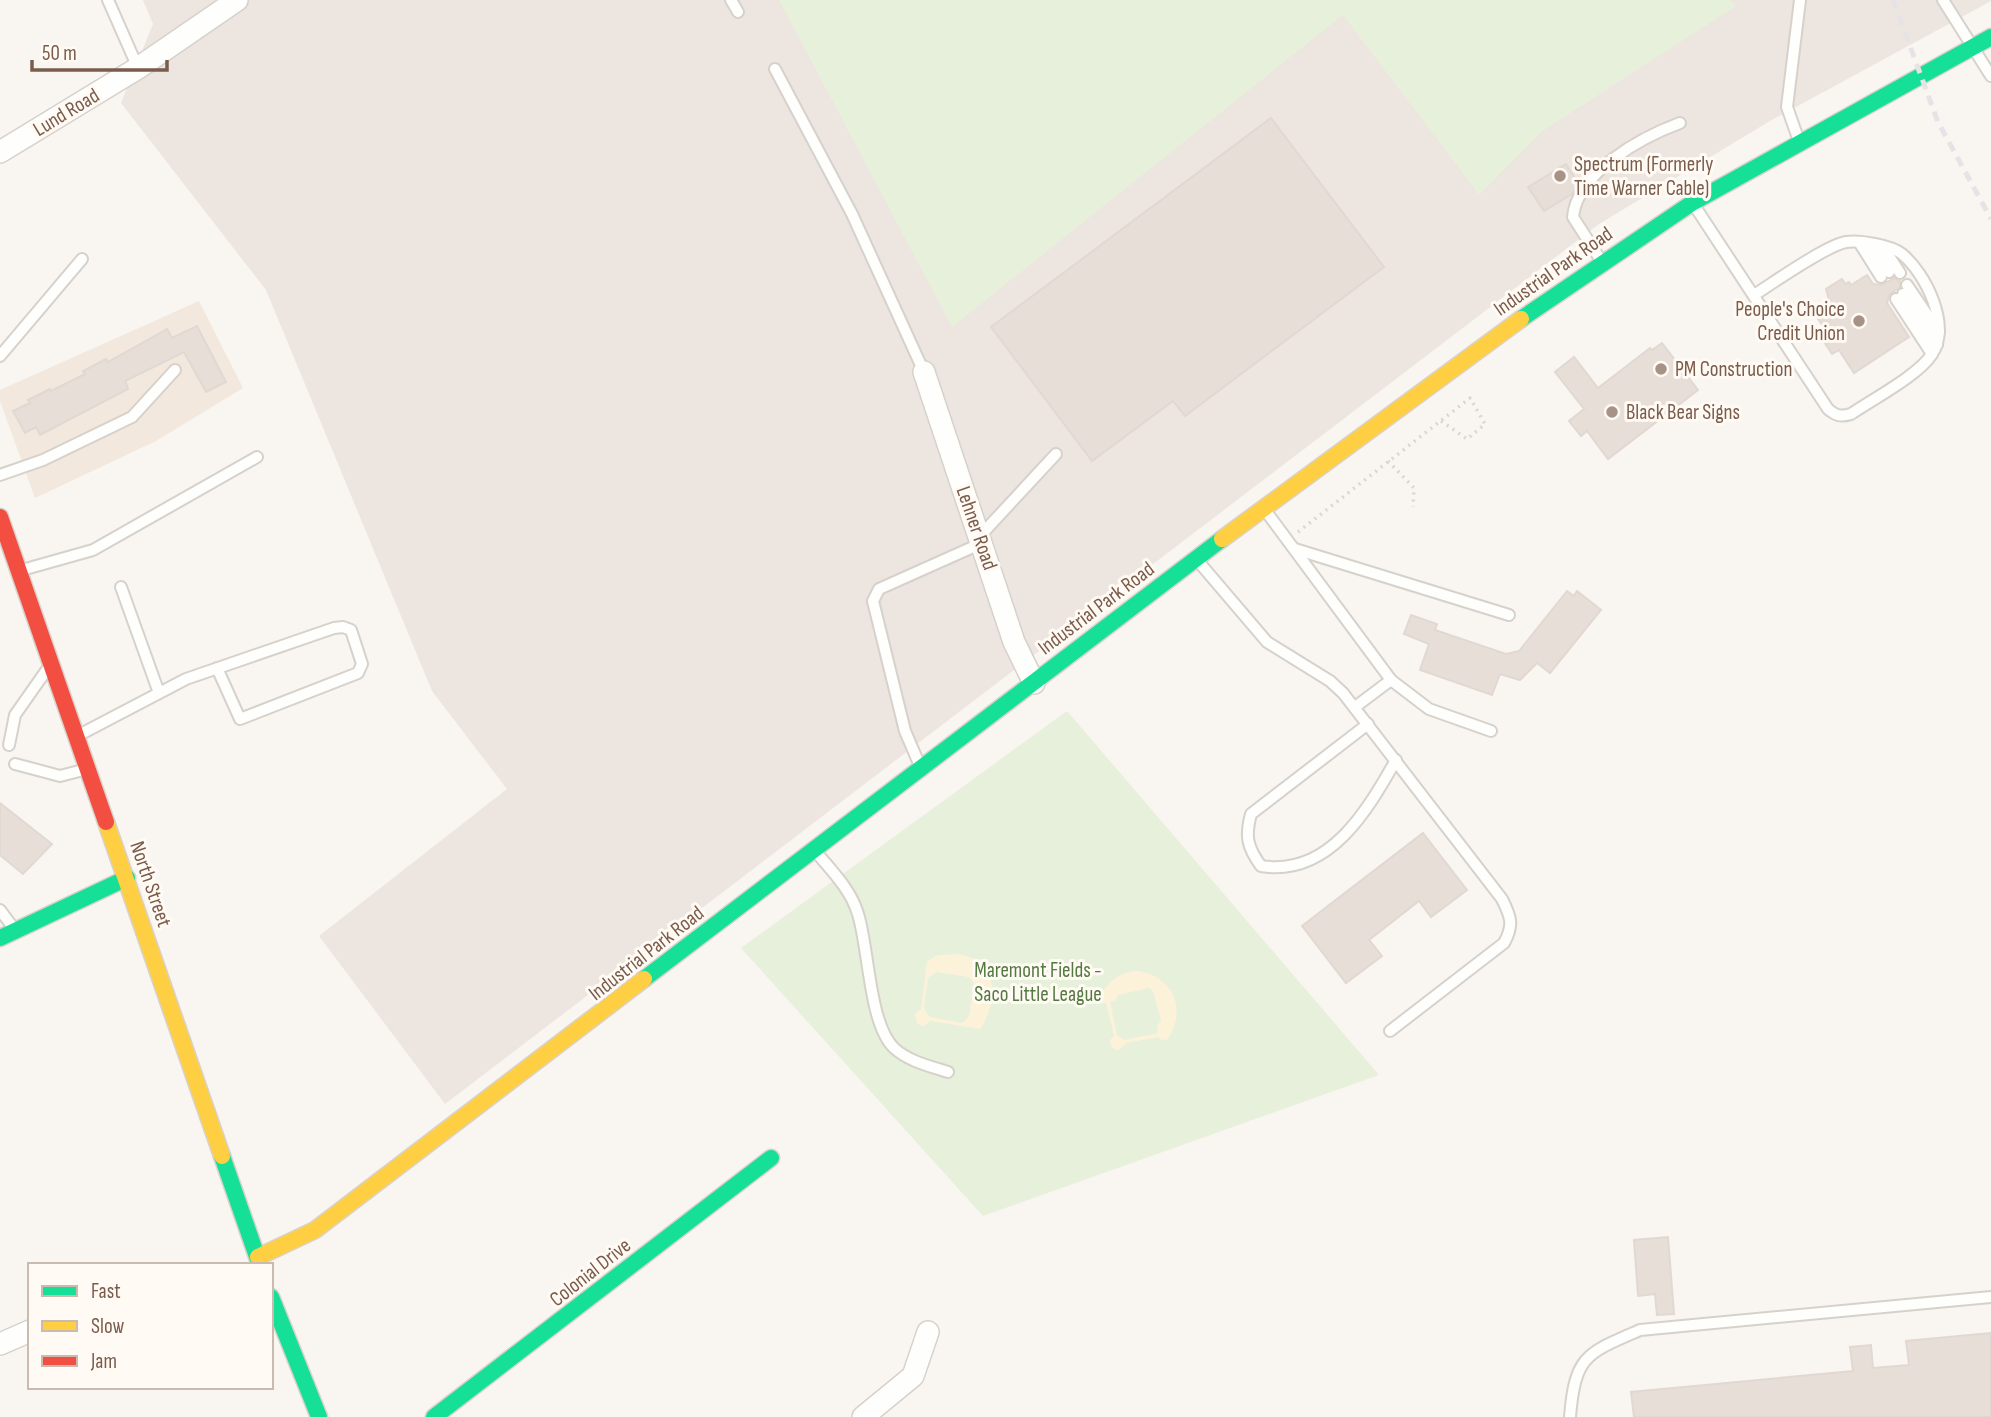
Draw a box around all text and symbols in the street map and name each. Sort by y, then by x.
scale bar [32,28,166,72]
text: 50 m [42,41,77,66]
street label: Lund Road [29,83,104,142]
place label: Spectrum (Formerly Time Warner Cable) [1574,152,1713,201]
marker: Spectrum (Formerly Time Warner Cable) [1552,168,1568,184]
street label: Industrial Park Road [1489,221,1617,322]
place label: People's Choice Credit Union [1735,297,1845,346]
marker: People's Choice Credit Union [1851,313,1867,329]
place label: PM Construction [1675,357,1792,382]
marker: PM Construction [1653,361,1669,377]
place label: Black Bear Signs [1626,400,1740,425]
marker: Black Bear Signs [1604,404,1620,420]
street label: Lehner Road [951,483,1002,573]
street label: Industrial Park Road [1033,557,1159,660]
street label: North Street [124,838,177,930]
street label: Industrial Park Road [584,901,709,1006]
park label: Maremont Fields - Saco Little League [974,958,1102,1007]
street label: Colonial Drive [545,1233,636,1312]
legend [28,1263,273,1389]
text: Fast [91,1279,121,1304]
text: Slow [91,1314,125,1339]
text: Jam [90,1349,117,1374]

